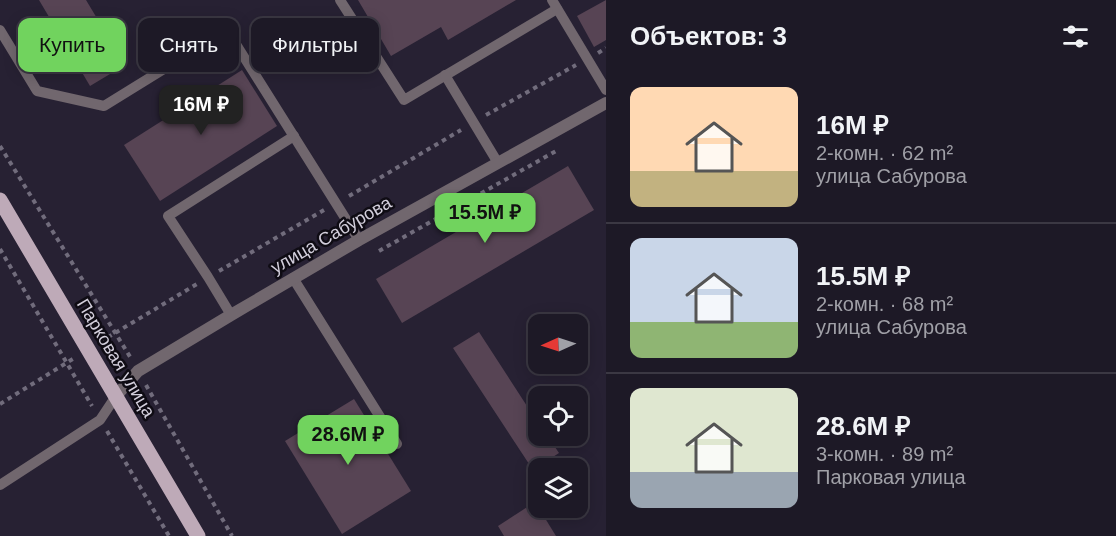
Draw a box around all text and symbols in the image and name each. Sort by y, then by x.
chip: Купить [18,18,126,72]
chip: Снять [138,18,239,72]
chip: Фильтры [251,18,379,72]
icon: filters [1059,20,1092,53]
text: Объектов: 3 [630,21,787,51]
pin: 16M ₽ [159,85,243,136]
text: 16M ₽ [173,93,229,115]
text: 16M ₽ [816,110,889,140]
icon: home [678,111,750,183]
text: 2-комн. · 62 m² [816,142,953,164]
text: улица Сабурова [816,165,967,187]
street label: улица Сабурова [267,192,396,278]
pin: 15.5M ₽ [430,193,540,244]
text: 15.5M ₽ [449,201,521,223]
text: 15.5M ₽ [816,261,911,291]
icon: home [678,262,750,334]
text: 2-комн. · 68 m² [816,293,953,315]
street label: Парковая улица [73,295,160,422]
north arrow [528,314,588,374]
map controls [528,314,588,518]
text: улица Сабурова [816,316,967,338]
button: locate [528,386,588,446]
text: 28.6M ₽ [816,411,911,441]
icon: home [678,412,750,484]
pin: 28.6M ₽ [293,415,403,466]
text: 28.6M ₽ [312,423,384,445]
text: 3-комн. · 89 m² [816,443,953,465]
button: layers [528,458,588,518]
text: Парковая улица [816,466,966,488]

